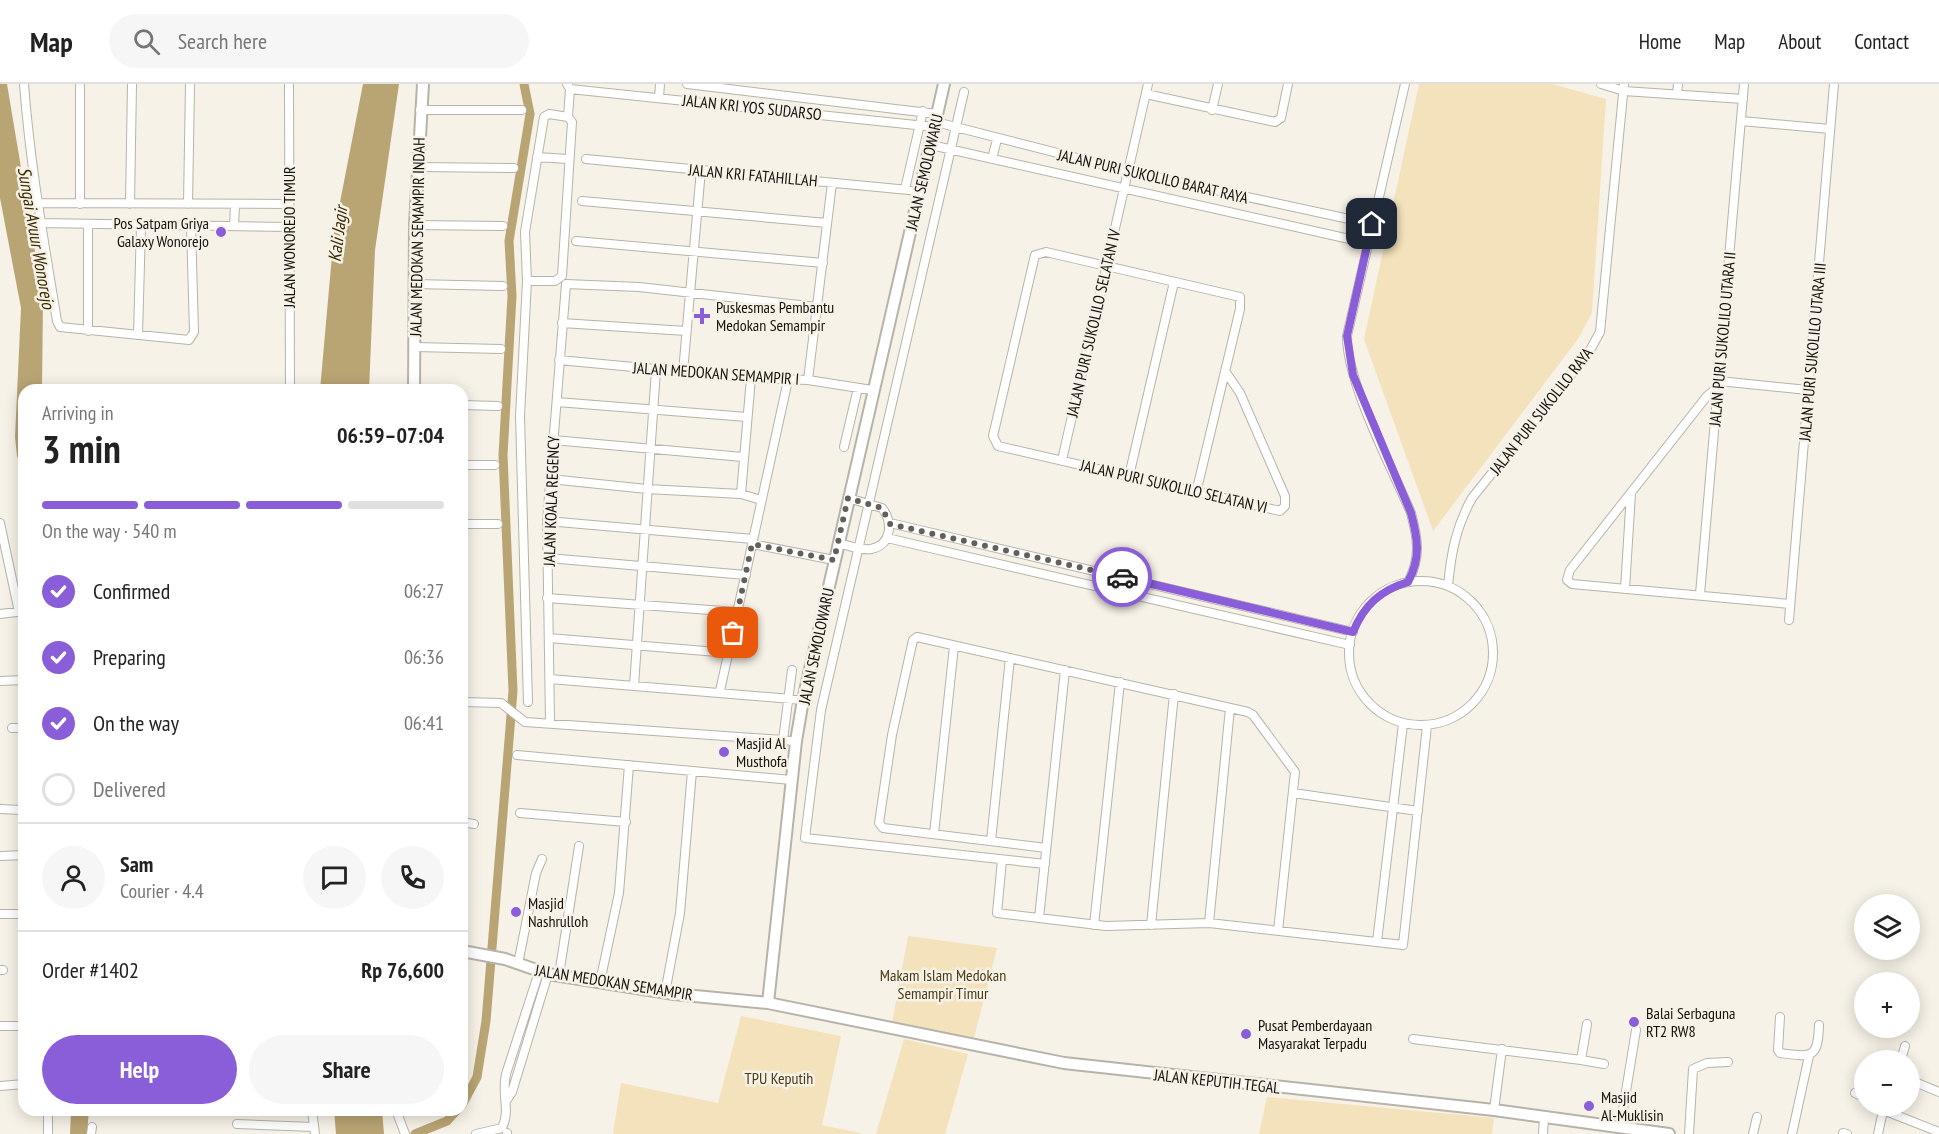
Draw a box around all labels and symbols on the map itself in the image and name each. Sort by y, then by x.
street label: JALAN KRI YOS SUDARSO [680,90,823,124]
street label: JALAN SEMOLOWARU [901,112,947,233]
street label: JALAN MEDOKAN SEMAMPIR INDAH [405,137,429,338]
street label: JALAN PURI SUKOLILO BARAT RAYA [1055,144,1251,208]
street label: JALAN KRI FATAHILLAH [687,159,818,191]
water label: Sungai Avuur Wonorejo [13,165,60,312]
street label: JALAN WONOREJO TIMUR [279,166,299,309]
pin [1346,198,1397,249]
water label: Kali Jagir [323,202,353,263]
place label: Pos Satpam Griya Galaxy Wonorejo [114,213,209,251]
marker: Pos Satpam Griya Galaxy Wonorejo [214,225,228,239]
street label: JALAN PURI SUKOLILO SELATAN IV [1061,227,1124,420]
street label: JALAN PURI SUKOLILO UTARA II [1704,251,1740,428]
street label: JALAN PURI SUKOLILO UTARA III [1794,262,1830,443]
place label: Puskesmas Pembantu Medokan Semampir [716,297,834,335]
marker: Puskesmas Pembantu Medokan Semampir [693,307,711,325]
street label: JALAN PURI SUKOLILO RAYA [1485,343,1597,479]
street label: JALAN MEDOKAN SEMAMPIR I [631,357,800,389]
street label: JALAN KOALA REGENCY [539,435,563,568]
street label: JALAN PURI SUKOLILO SELATAN VI [1077,454,1270,517]
courier [1092,547,1152,607]
street label: JALAN SEMOLOWARU [794,586,838,707]
pin [707,607,758,658]
place label: Masjid Al Musthofa [736,733,787,771]
marker: Masjid Al Musthofa [717,745,731,759]
place label: Masjid Nashrulloh [528,893,588,931]
marker: Masjid Nashrulloh [509,905,523,919]
street label: JALAN MEDOKAN SEMAMPIR [533,960,695,1004]
park label: Makam Islam Medokan Semampir Timur [880,965,1006,1003]
place label: Balai Serbaguna RT2 RW8 [1646,1003,1735,1041]
place label: Pusat Pemberdayaan Masyarakat Terpadu [1258,1015,1372,1053]
marker: Balai Serbaguna RT2 RW8 [1627,1015,1641,1029]
marker: Pusat Pemberdayaan Masyarakat Terpadu [1239,1027,1253,1041]
street label: JALAN KEPUTIH TEGAL [1152,1064,1281,1098]
park label: TPU Keputih [745,1068,813,1088]
place label: Masjid Al-Muklisin [1601,1087,1663,1125]
marker: Masjid Al-Muklisin [1582,1099,1596,1113]

